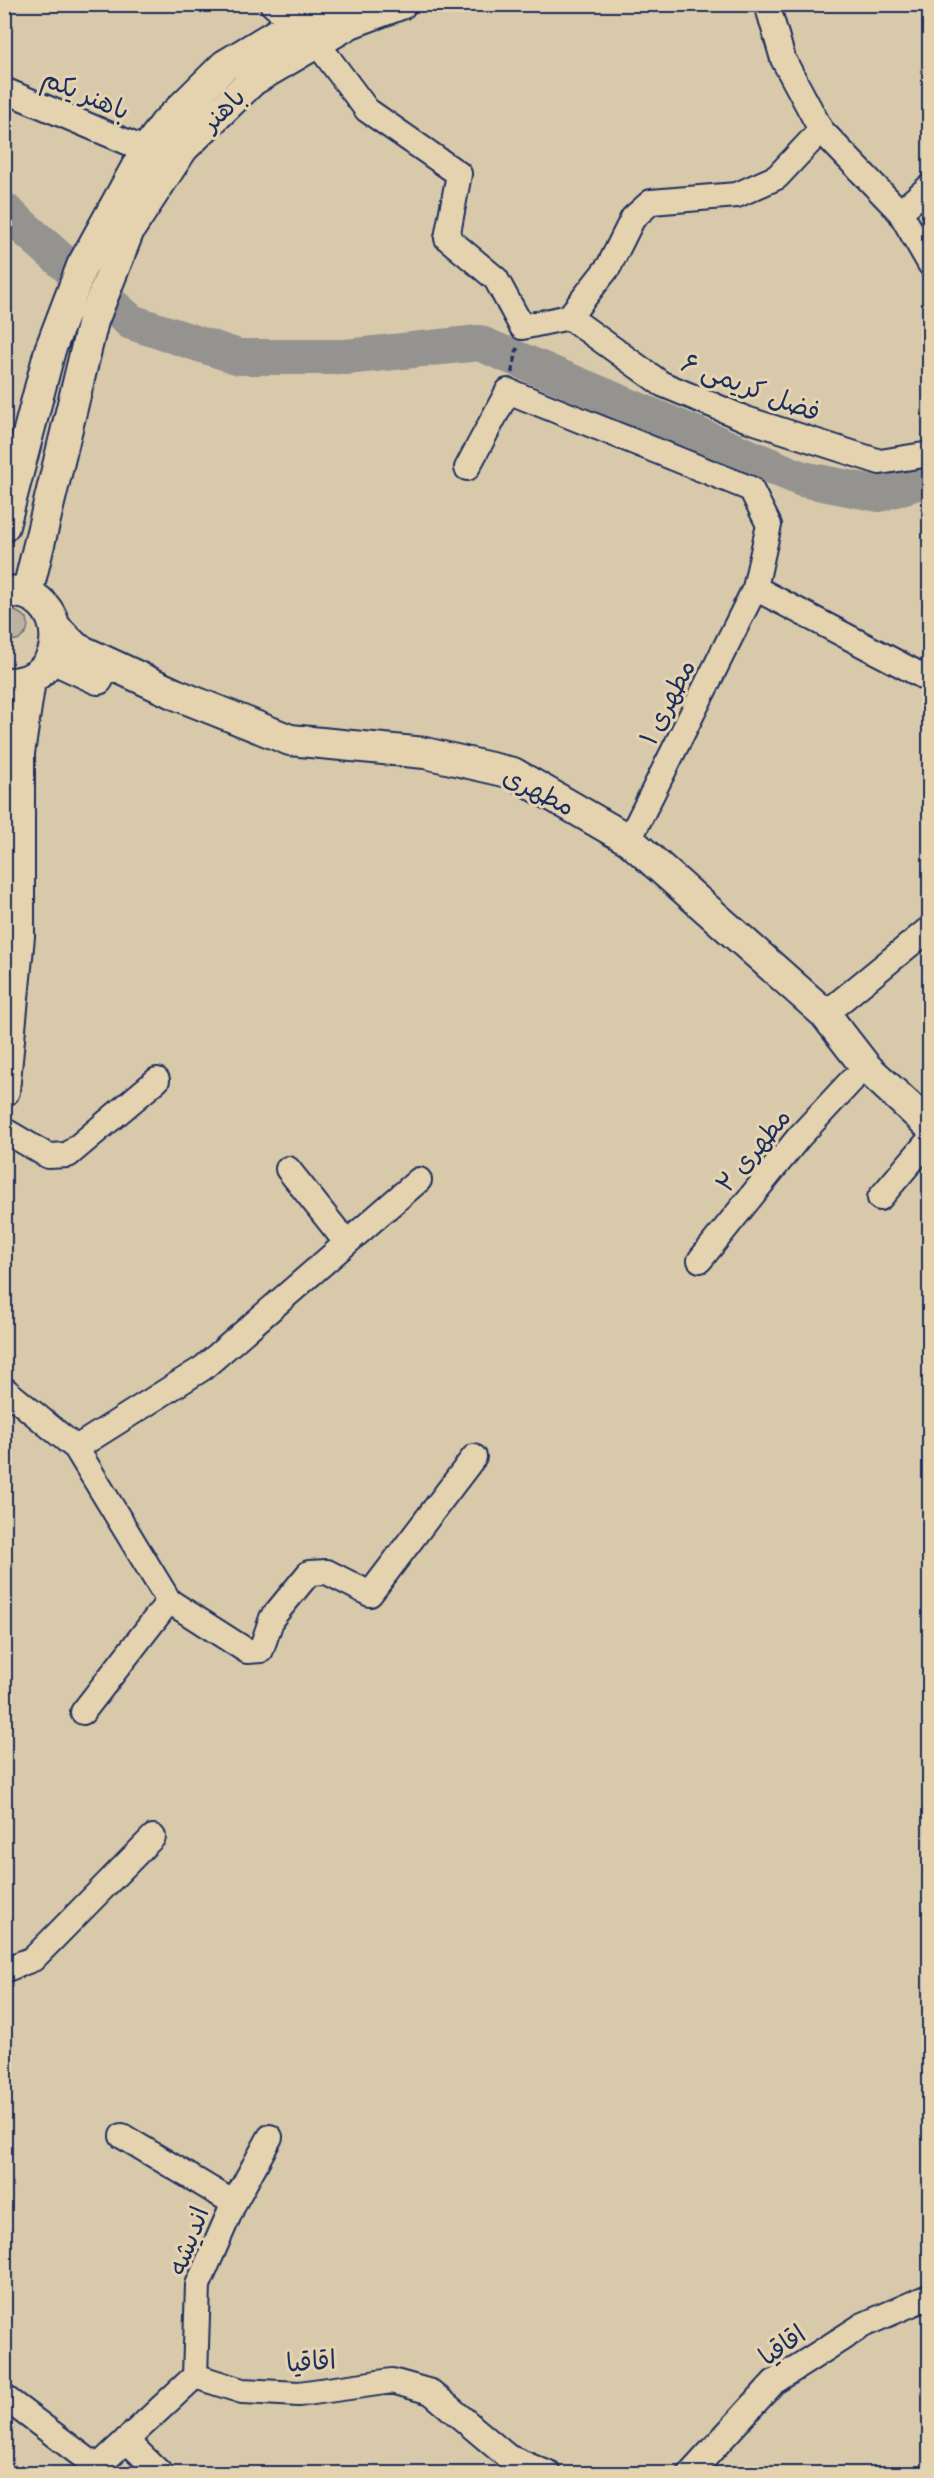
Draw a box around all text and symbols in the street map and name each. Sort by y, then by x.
street label: باهنر یکم [36,61,135,130]
street label: باهنر [193,81,252,140]
street label: فضل کریمی ۶ [677,346,825,429]
street label: مطهری ۱ [632,654,703,751]
street label: مطهری [497,759,580,823]
street label: مطهری ۲ [709,1101,798,1199]
street label: اندیشه [160,2202,217,2280]
street label: اقاقیا [752,2318,812,2373]
street label: اقاقیا [285,2343,337,2380]

